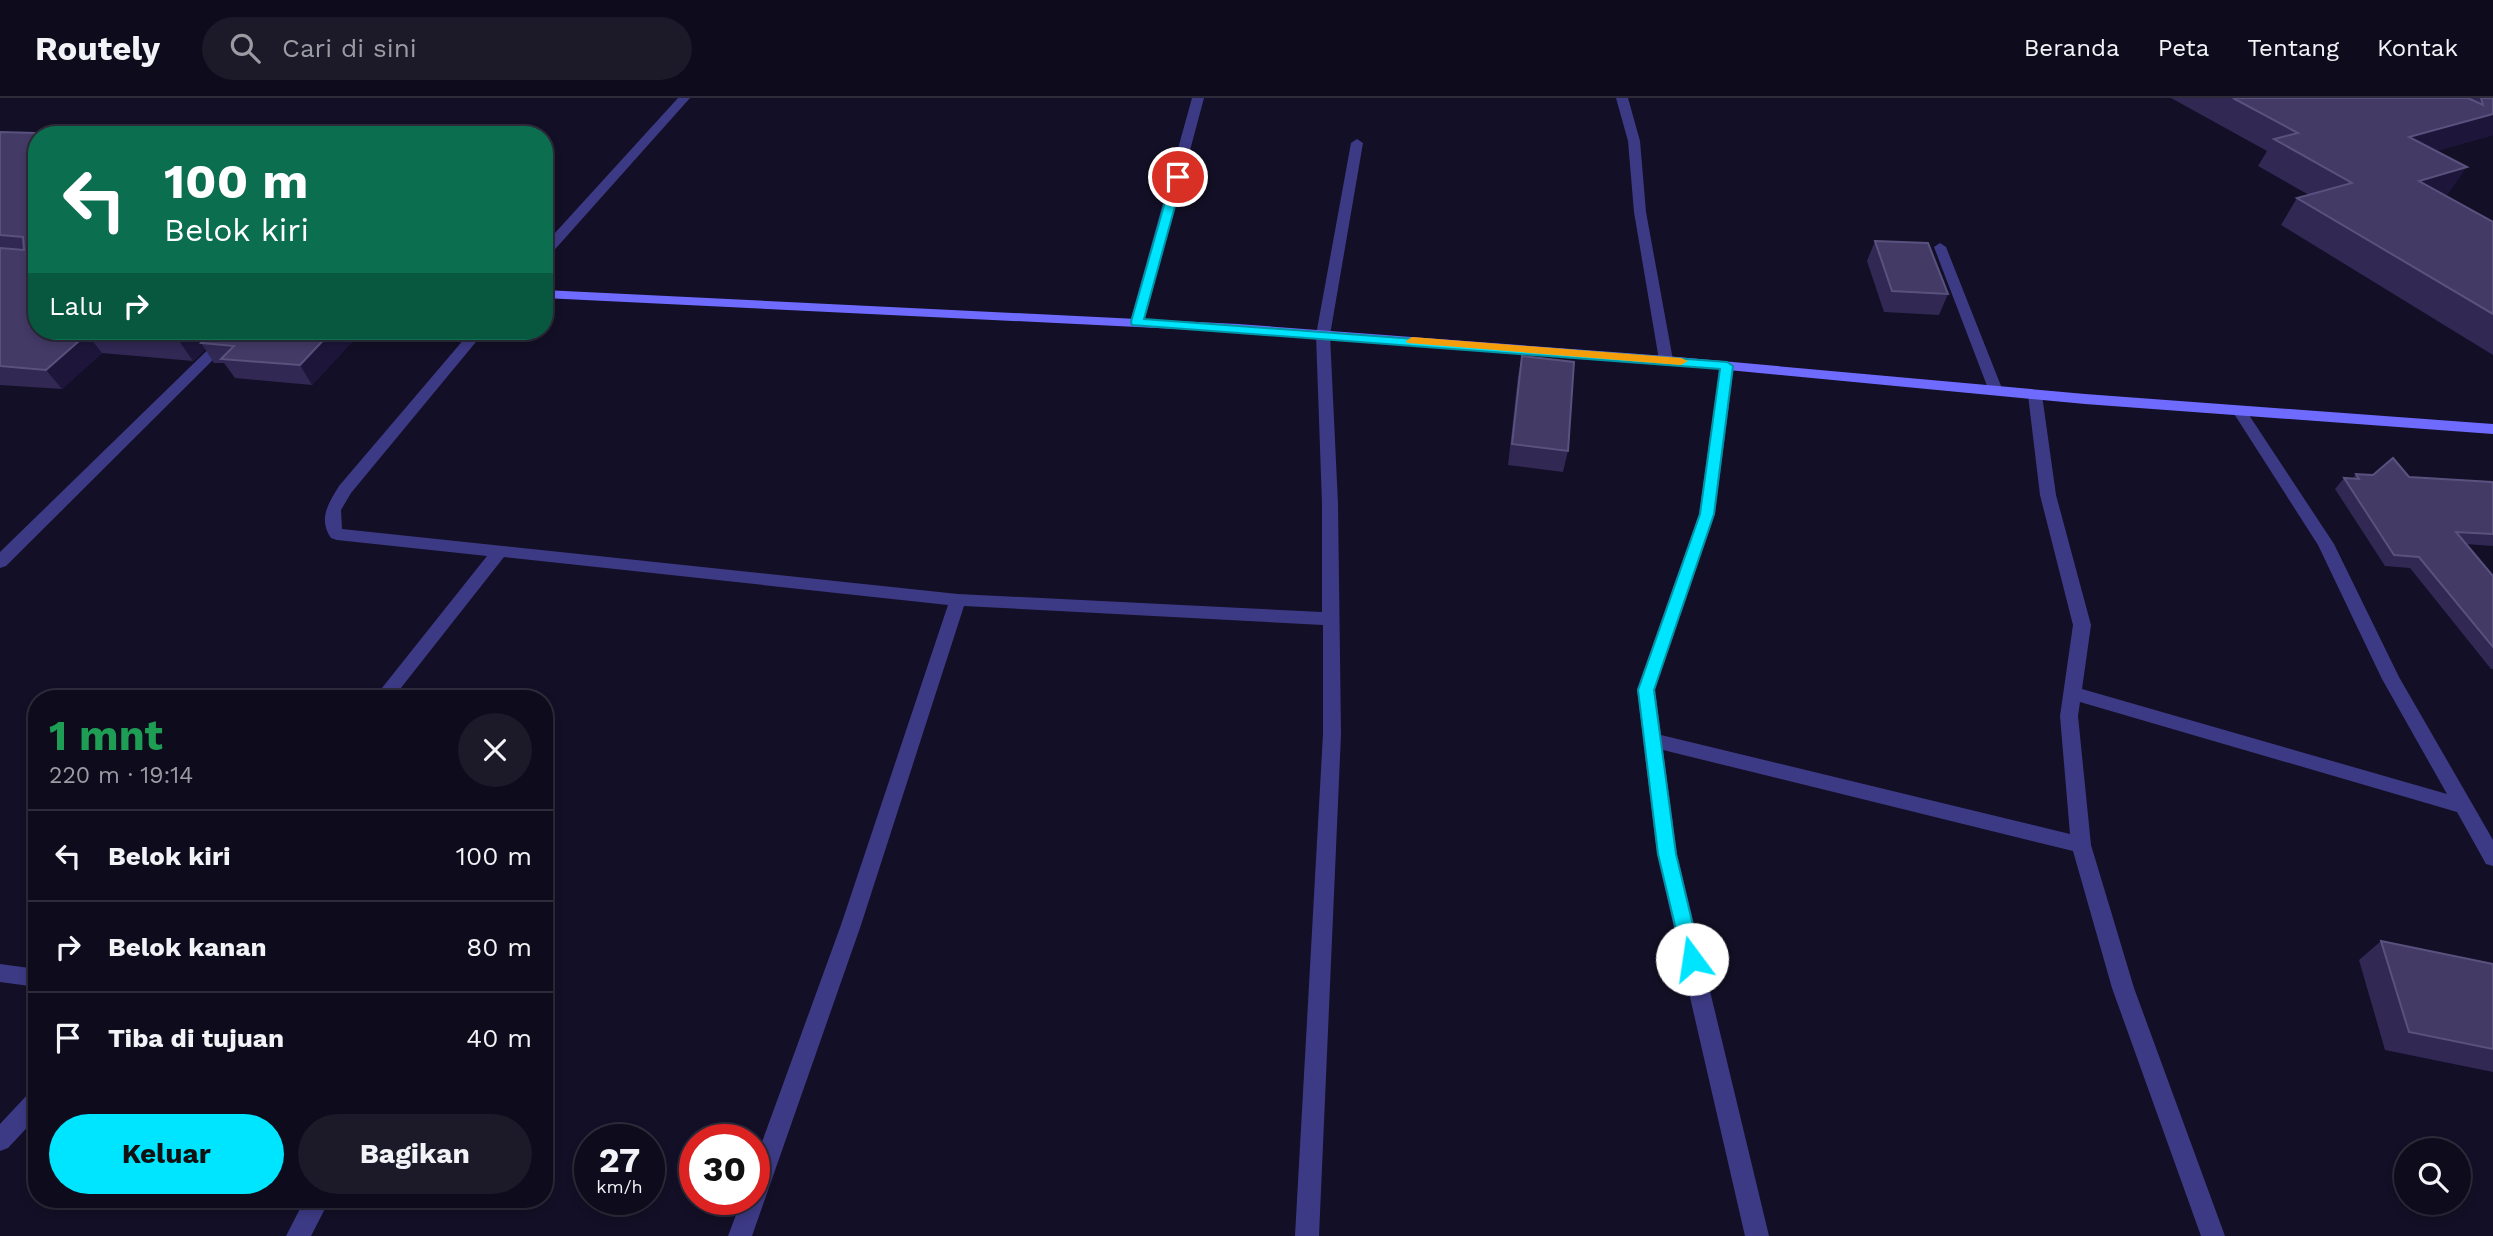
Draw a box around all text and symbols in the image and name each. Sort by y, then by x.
search box [202,17,692,80]
text: Routely [35,29,160,68]
icon: search [226,29,264,67]
text: Cari di sini [282,33,417,63]
text: Beranda [2024,34,2120,62]
text: Peta [2158,34,2209,62]
text: Tentang [2247,34,2339,62]
text: Kontak [2377,34,2458,62]
pin [1148,147,1208,207]
text: 100 m [164,152,308,210]
icon: left [49,154,140,245]
icon: arrive [1159,158,1197,196]
text: Belok kiri [164,211,309,249]
icon: right [117,287,155,325]
text: Lalu [49,291,103,321]
text: 1 mnt [49,711,163,760]
button: close [458,713,532,787]
text: 220 m · 19:14 [49,762,193,789]
icon: left [49,837,87,875]
text: Belok kiri [108,841,231,871]
text: 100 m [456,841,532,871]
position arrow [1655,922,1729,996]
icon: right [49,928,87,966]
text: Belok kanan [108,932,267,962]
text: 80 m [466,932,532,962]
icon: arrive [49,1019,87,1057]
text: Tiba di tujuan [108,1023,284,1053]
text: 40 m [466,1023,532,1053]
button: Keluar [49,1114,284,1194]
button: Bagikan [298,1114,532,1194]
speed limit sign: 30 [679,1124,770,1215]
map controls [2394,1138,2471,1215]
button: search [2394,1138,2471,1215]
text: 27 [599,1139,640,1181]
text: km/h [596,1176,643,1197]

